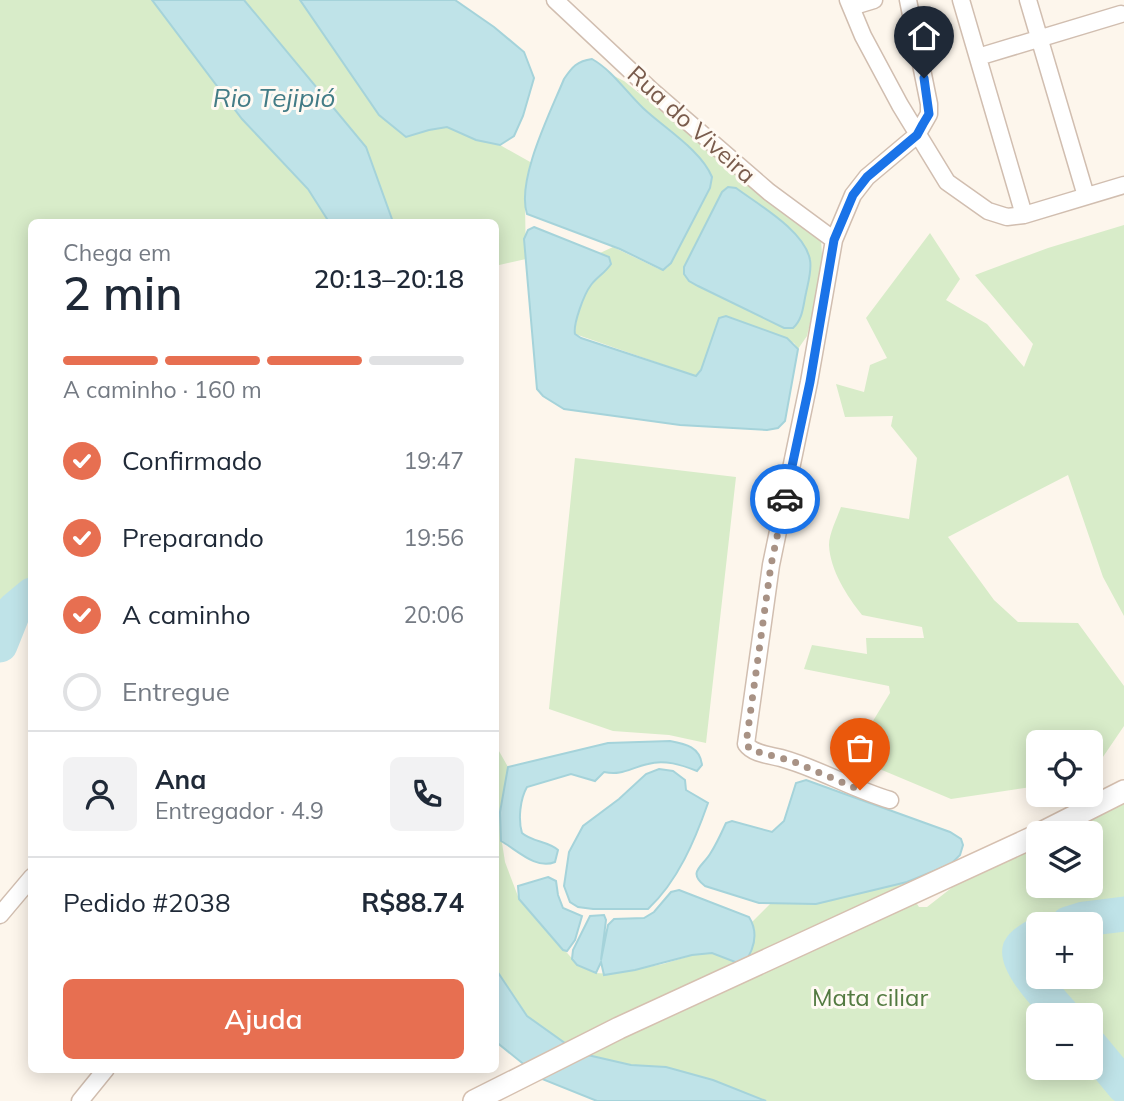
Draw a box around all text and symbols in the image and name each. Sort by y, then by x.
pin [894,6,954,78]
icon: home [905,17,943,55]
street label: Rua do Viveira [622,59,762,189]
water label: Rio Tejipió [213,81,335,114]
text: Chega em [63,238,171,267]
text: 20:13–20:18 [314,262,464,295]
text: 2 min [63,264,182,322]
text: A caminho · 160 m [63,375,262,404]
icon: check [63,442,101,480]
text: Confirmado [122,444,262,477]
text: 19:47 [404,446,464,475]
courier [750,464,820,534]
icon: car [766,480,804,518]
icon: check [63,519,101,557]
text: Preparando [122,521,264,554]
text: 19:56 [404,523,464,552]
icon: check [63,596,101,634]
text: A caminho [122,598,251,631]
text: 20:06 [404,600,464,629]
text: Entregue [122,675,230,708]
pin [830,718,890,790]
icon: bag [841,729,879,767]
map controls [1026,730,1103,1080]
button: locate [1026,730,1103,807]
button: person [63,757,137,831]
button: phone [390,757,464,831]
text: Ana [155,763,206,796]
text: Entregador · 4.9 [155,796,324,825]
button: layers [1026,821,1103,898]
text: Pedido #2038 [63,886,231,919]
text: R$88.74 [361,886,464,919]
button: + [1026,912,1103,989]
button: Ajuda [63,979,464,1059]
park label: Mata ciliar [812,982,928,1012]
button: − [1026,1003,1103,1080]

